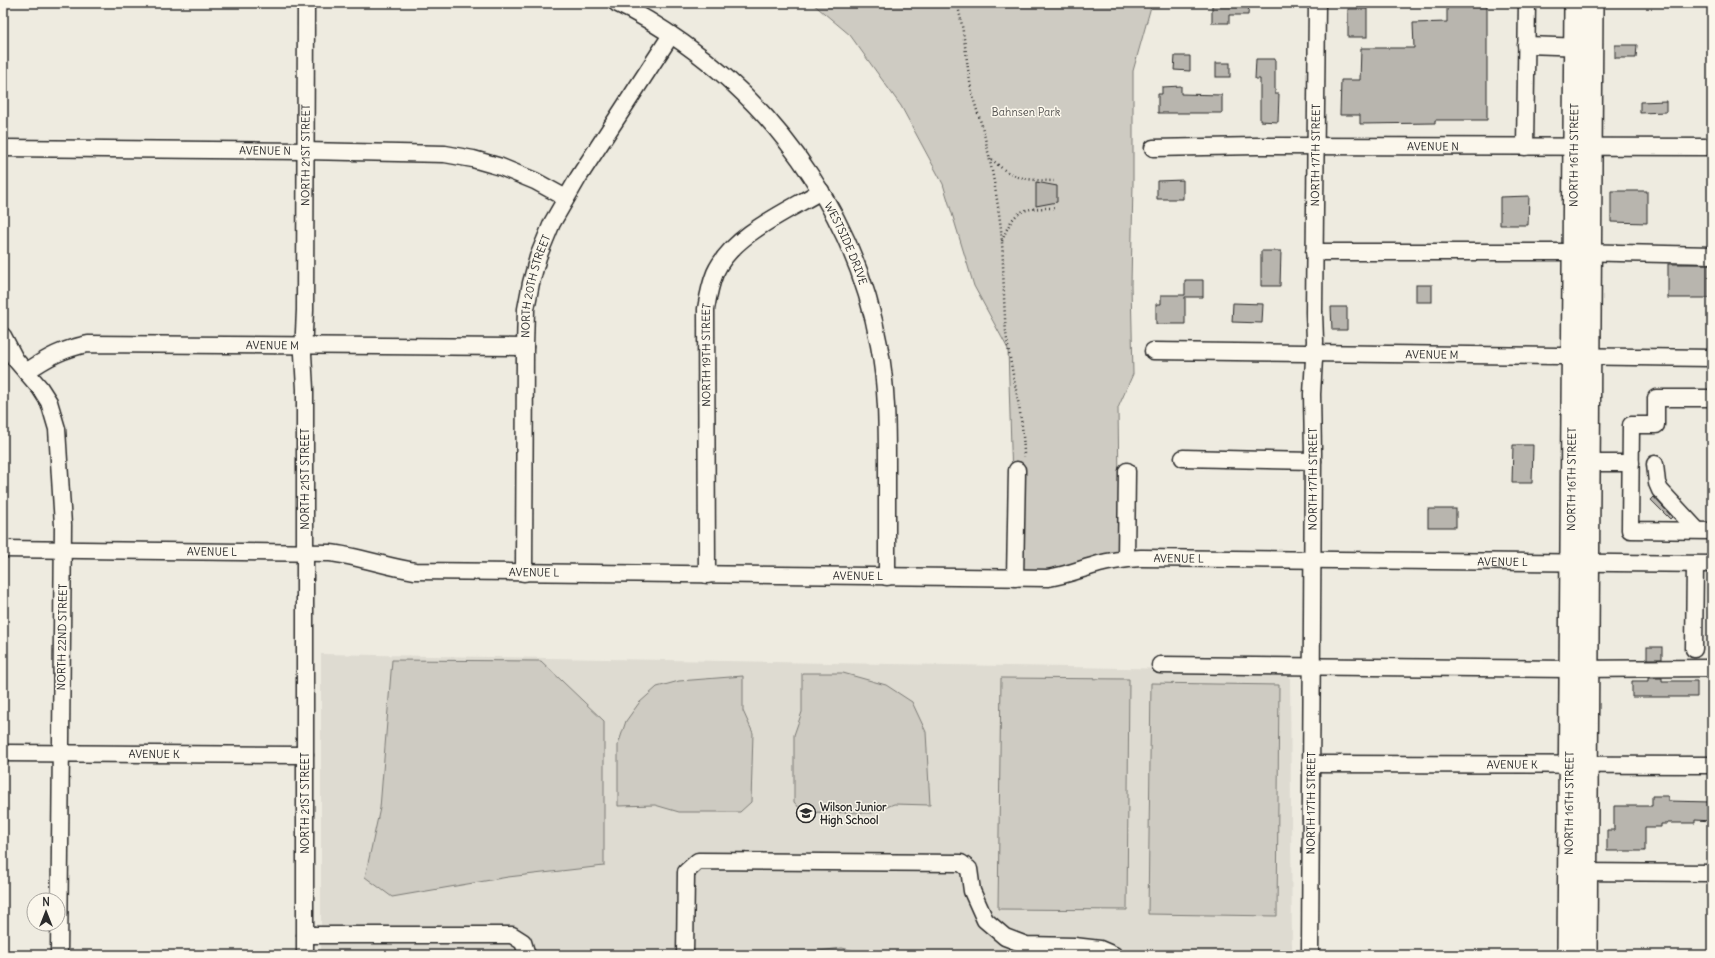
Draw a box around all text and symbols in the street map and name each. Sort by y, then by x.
street label: NORTH 17TH STREET [1308,103,1323,207]
street label: NORTH 16TH STREET [1567,103,1581,207]
street label: NORTH 21ST STREET [298,104,313,206]
park label: Bahnsen Park [992,105,1061,119]
street label: AVENUE N [1407,139,1459,153]
street label: AVENUE N [239,143,291,158]
street label: WESTSIDE DRIVE [821,200,870,287]
street label: NORTH 20TH STREET [518,232,554,338]
street label: NORTH 19TH STREET [699,302,714,407]
street label: AVENUE M [246,338,299,352]
street label: AVENUE M [1405,347,1459,362]
street label: NORTH 17TH STREET [1306,427,1320,530]
street label: NORTH 16TH STREET [1564,427,1579,531]
street label: NORTH 21ST STREET [298,428,312,530]
street label: AVENUE L [187,544,237,559]
street label: AVENUE L [1153,551,1204,566]
street label: AVENUE L [1477,555,1528,569]
street label: AVENUE L [509,565,559,580]
street label: AVENUE L [833,569,883,583]
street label: NORTH 22ND STREET [54,583,70,690]
street label: AVENUE K [128,747,180,761]
street label: NORTH 17TH STREET [1304,751,1318,854]
street label: NORTH 16TH STREET [1562,751,1577,855]
street label: NORTH 21ST STREET [298,752,312,854]
street label: AVENUE K [1486,757,1538,772]
place label: Wilson Junior High School [820,800,887,828]
school or university icon: Wilson Junior High School [795,802,817,824]
north arrow [26,892,66,932]
text: N [42,895,50,909]

